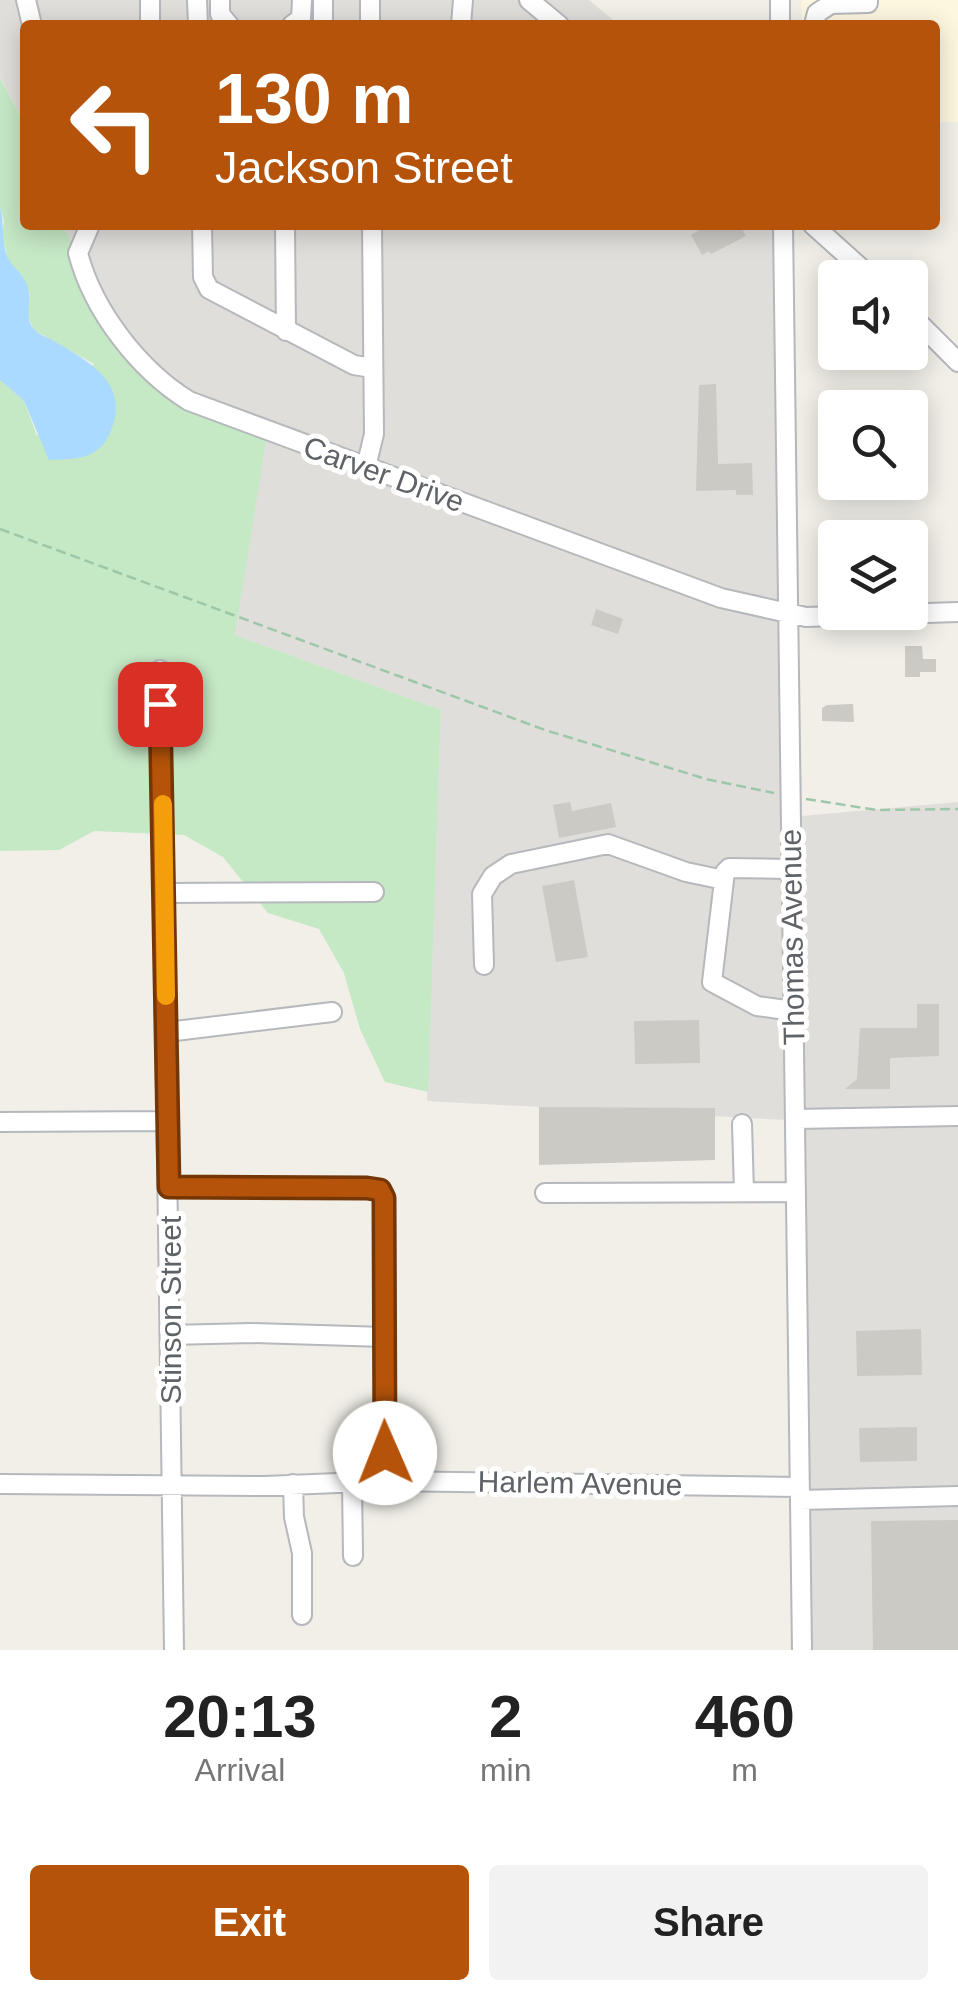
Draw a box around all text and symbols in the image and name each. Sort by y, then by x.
icon: left [50,60,180,190]
text: 130 m [215,60,413,138]
text: Jackson Street [215,142,513,193]
map controls [818,260,928,630]
button: sound [818,260,928,370]
button: search [818,390,928,500]
street label: Carver Drive [299,430,469,518]
button: layers [818,520,928,630]
pin [118,662,203,747]
icon: arrive [133,677,188,732]
street label: Thomas Avenue [774,829,810,1045]
street label: Stinson Street [154,1215,187,1404]
position arrow [333,1401,437,1505]
street label: Harlem Avenue [477,1465,683,1501]
text: 20:13 [163,1683,317,1750]
text: 2 [489,1683,522,1750]
text: 460 [695,1683,795,1750]
text: Arrival [195,1752,285,1788]
text: min [480,1752,531,1788]
text: m [731,1752,758,1788]
button: Exit [30,1865,469,1980]
button: Share [489,1865,928,1980]

